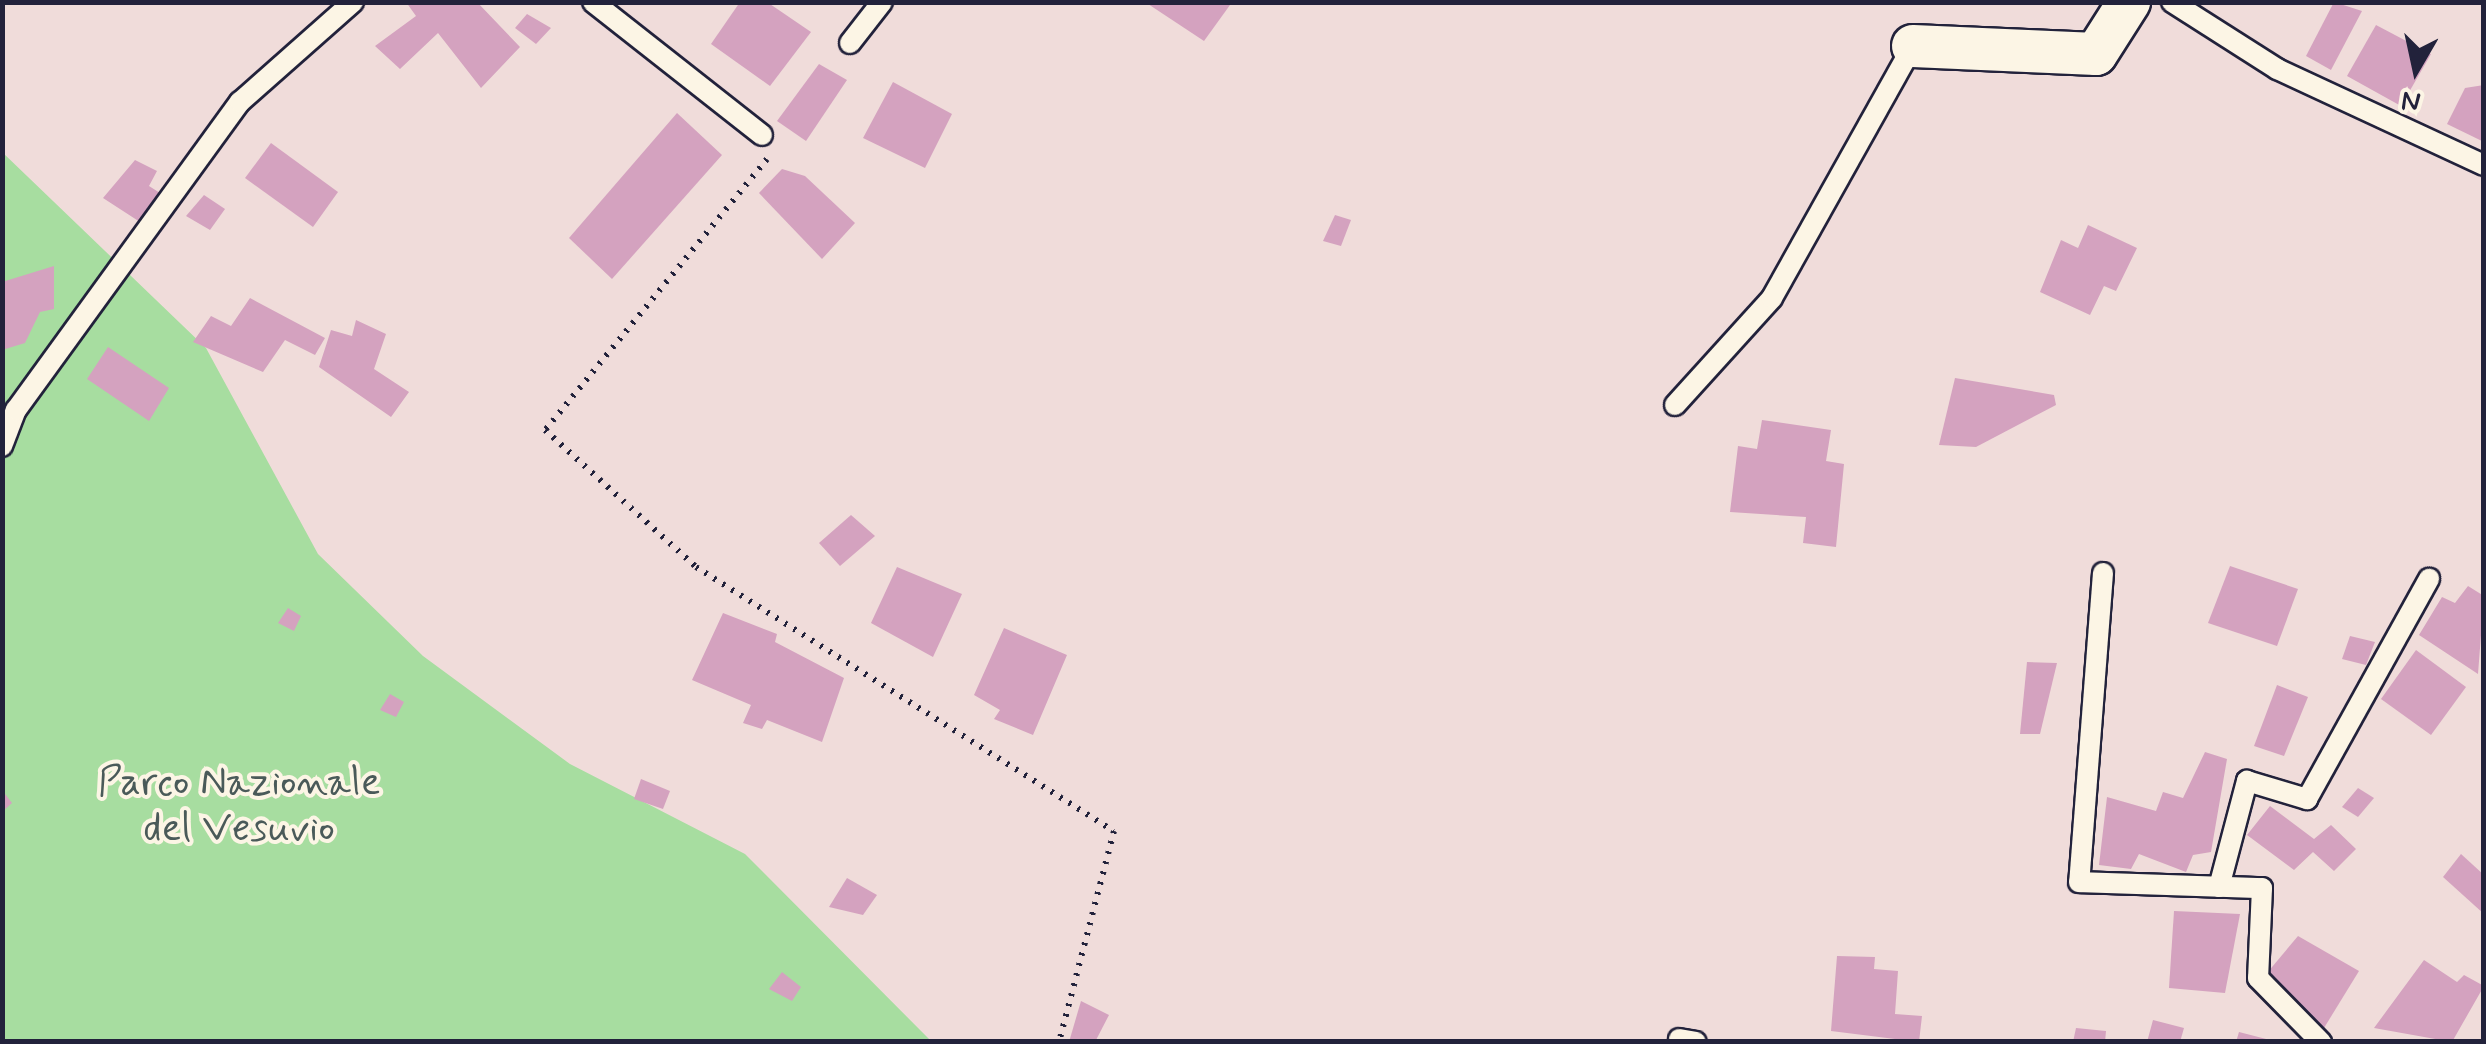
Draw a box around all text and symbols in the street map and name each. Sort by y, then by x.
north arrow [2366,20,2466,120]
text: N [2399,80,2423,120]
park label: Parco Nazionale del Vesuvio [100,759,378,853]

